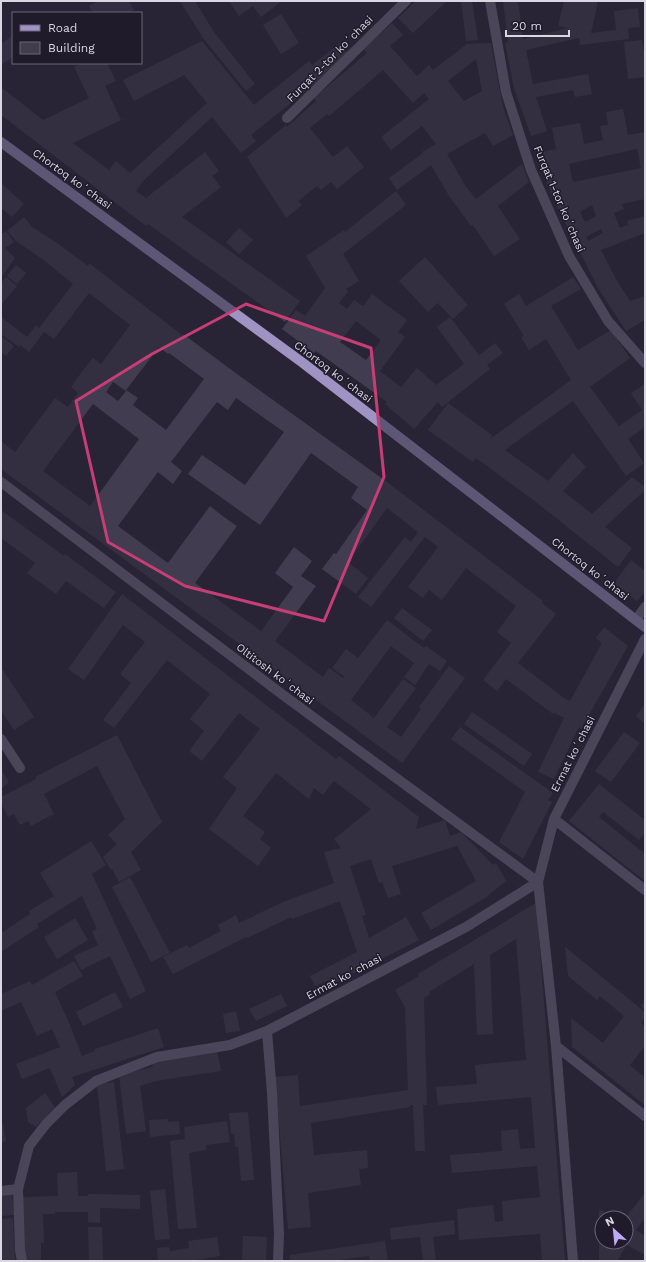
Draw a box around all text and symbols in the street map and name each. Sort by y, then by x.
legend [12,12,142,64]
scale bar [506,12,569,38]
street label: Furqat 2-tor koʻchasi [284,13,376,105]
text: 20 m [512,19,542,33]
text: Road [48,21,77,35]
text: Building [48,41,95,55]
street label: Furqat 1-tor koʻchasi [531,144,587,254]
street label: Chortoq koʻchasi [30,146,114,212]
street label: Chortoq koʻchasi [291,338,375,406]
street label: Chortoq koʻchasi [549,535,631,603]
street label: Oltitosh koʻchasi [234,641,316,707]
street label: Ermat koʻchasi [548,714,598,794]
street label: Ermat koʻchasi [304,952,384,1002]
north arrow [594,1210,634,1250]
text: N [603,1214,616,1229]

